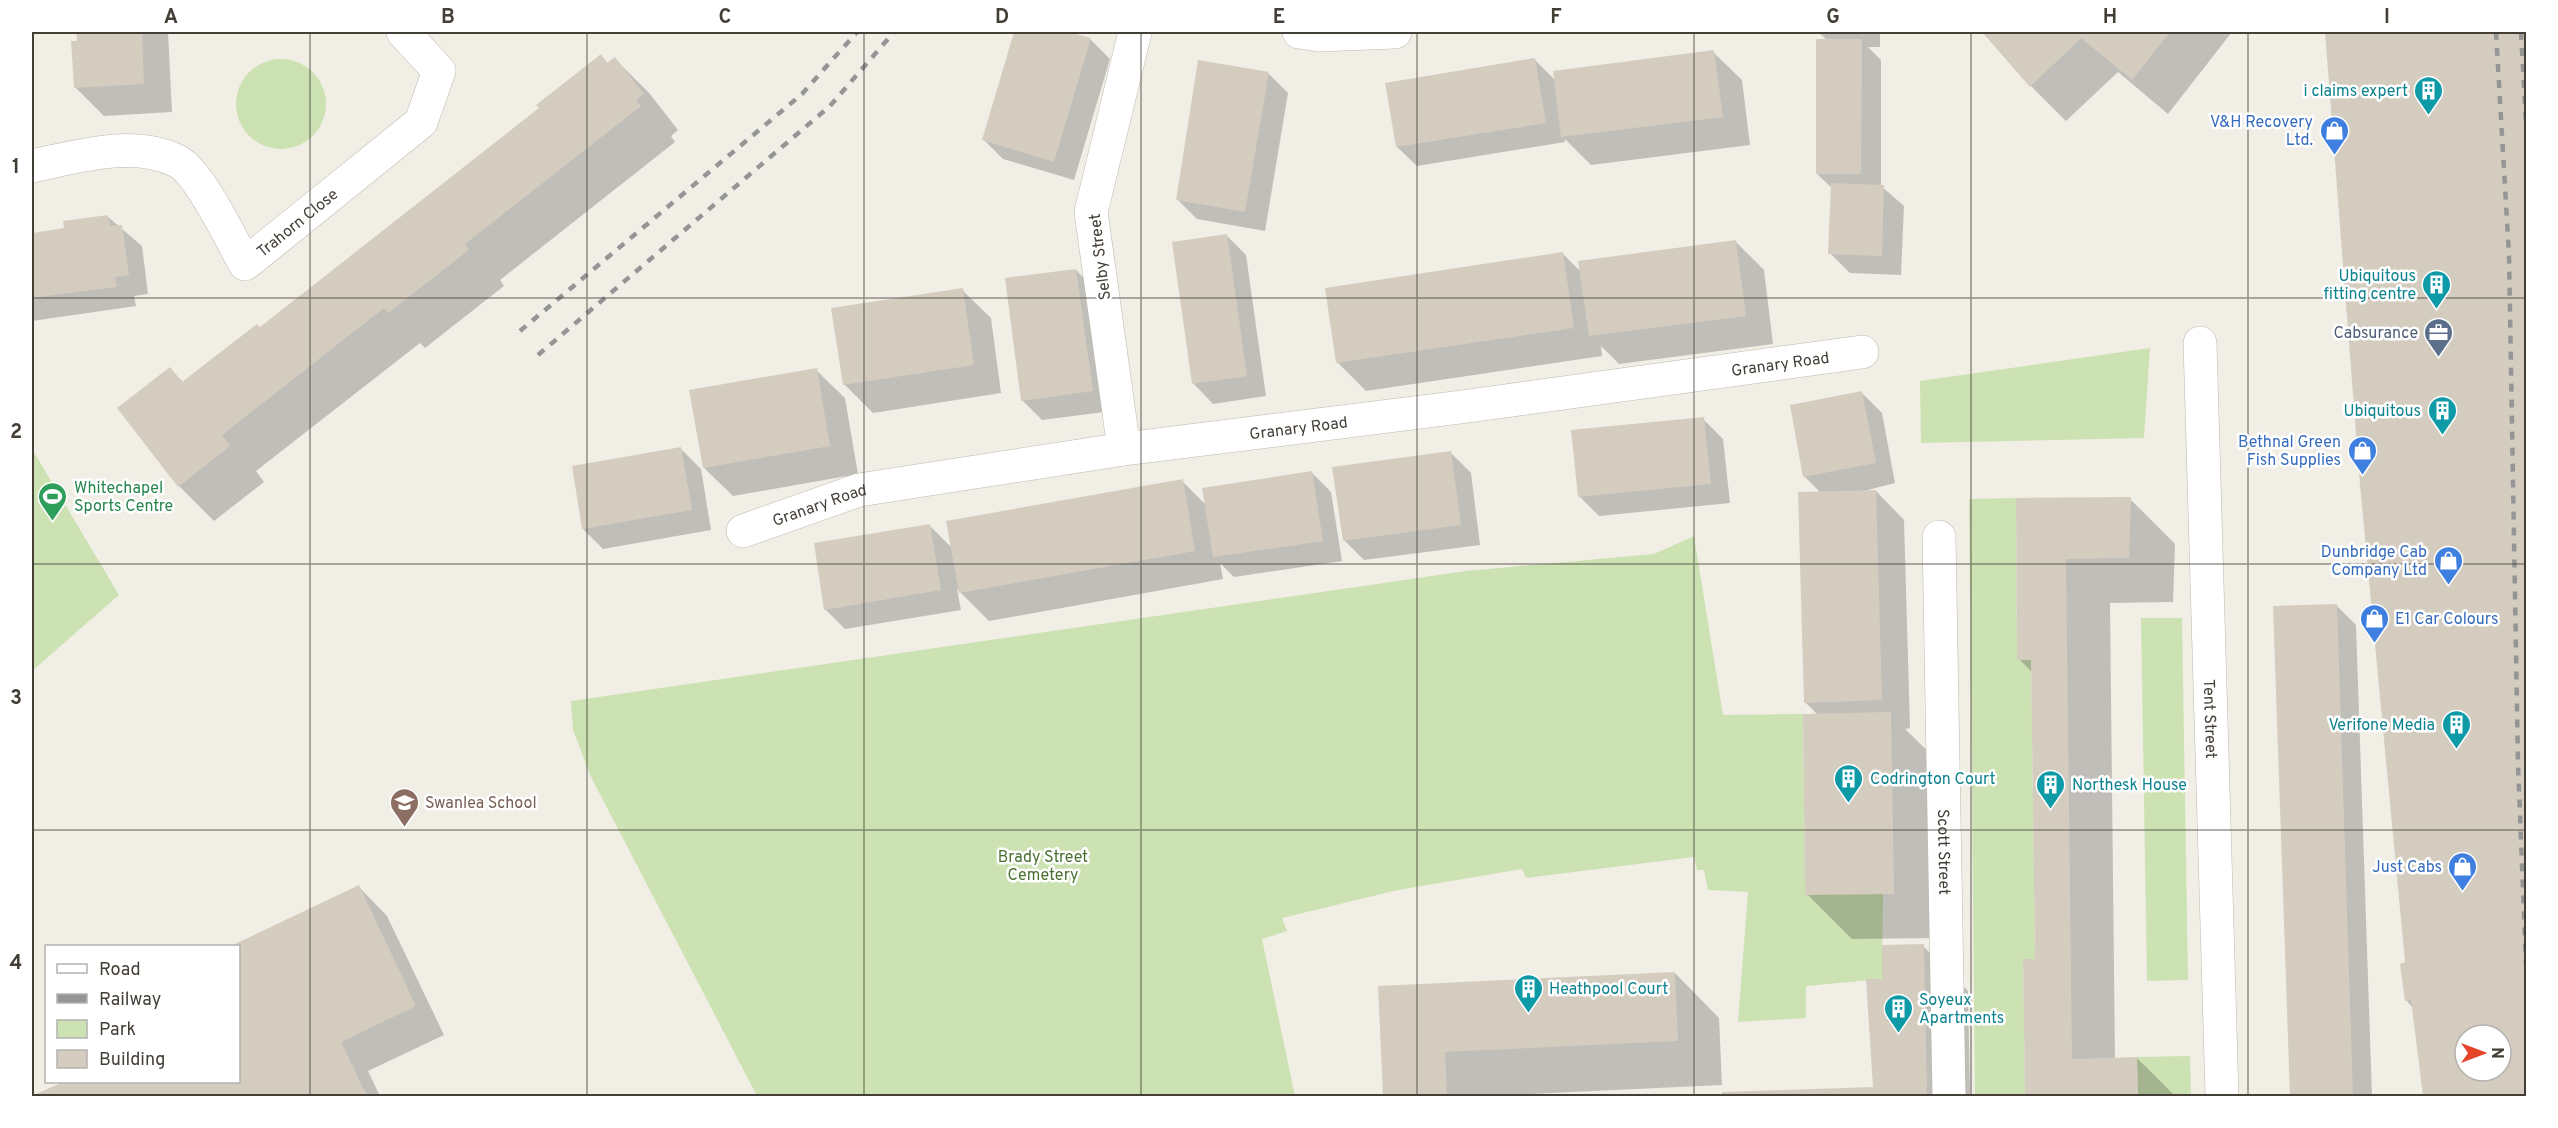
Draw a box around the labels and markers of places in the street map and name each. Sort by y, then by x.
building icon: i claims expert [2413,74,2445,116]
place label: i claims expert [2304,82,2408,102]
place label: V&H Recovery Ltd. [2210,113,2313,151]
shop icon: V&H Recovery Ltd. [2318,114,2350,156]
place label: Ubiquitous fitting centre [2323,267,2416,305]
building icon: Ubiquitous fitting centre [2421,268,2453,310]
office icon: Cabsurance [2423,316,2455,358]
place label: Cabsurance [2333,324,2418,344]
building icon: Ubiquitous [2426,394,2458,436]
place label: Ubiquitous [2344,402,2421,422]
place label: Bethnal Green Fish Supplies [2238,433,2341,471]
shop icon: Bethnal Green Fish Supplies [2346,434,2378,476]
place label: Whitechapel Sports Centre [74,479,173,517]
sports icon: Whitechapel Sports Centre [37,480,69,522]
place label: Dunbridge Cab Company Ltd [2321,543,2427,581]
shop icon: Dunbridge Cab Company Ltd [2432,544,2464,586]
shop icon: E1 Car Colours [2358,602,2390,644]
place label: E1 Car Colours [2395,610,2498,630]
building icon: Verifone Media [2440,708,2472,750]
place label: Verifone Media [2328,716,2435,736]
building icon: Codrington Court [1833,762,1865,804]
building icon: Northesk House [2035,768,2067,810]
place label: Codrington Court [1870,770,1996,790]
place label: Northesk House [2072,776,2187,796]
school or university icon: Swanlea School [388,786,420,828]
place label: Swanlea School [425,794,537,814]
shop icon: Just Cabs [2447,850,2479,892]
place label: Just Cabs [2372,858,2442,878]
building icon: Heathpool Court [1512,972,1544,1014]
place label: Heathpool Court [1549,980,1668,1000]
place label: Soyeux Apartments [1919,991,2004,1029]
building icon: Soyeux Apartments [1882,992,1914,1034]

